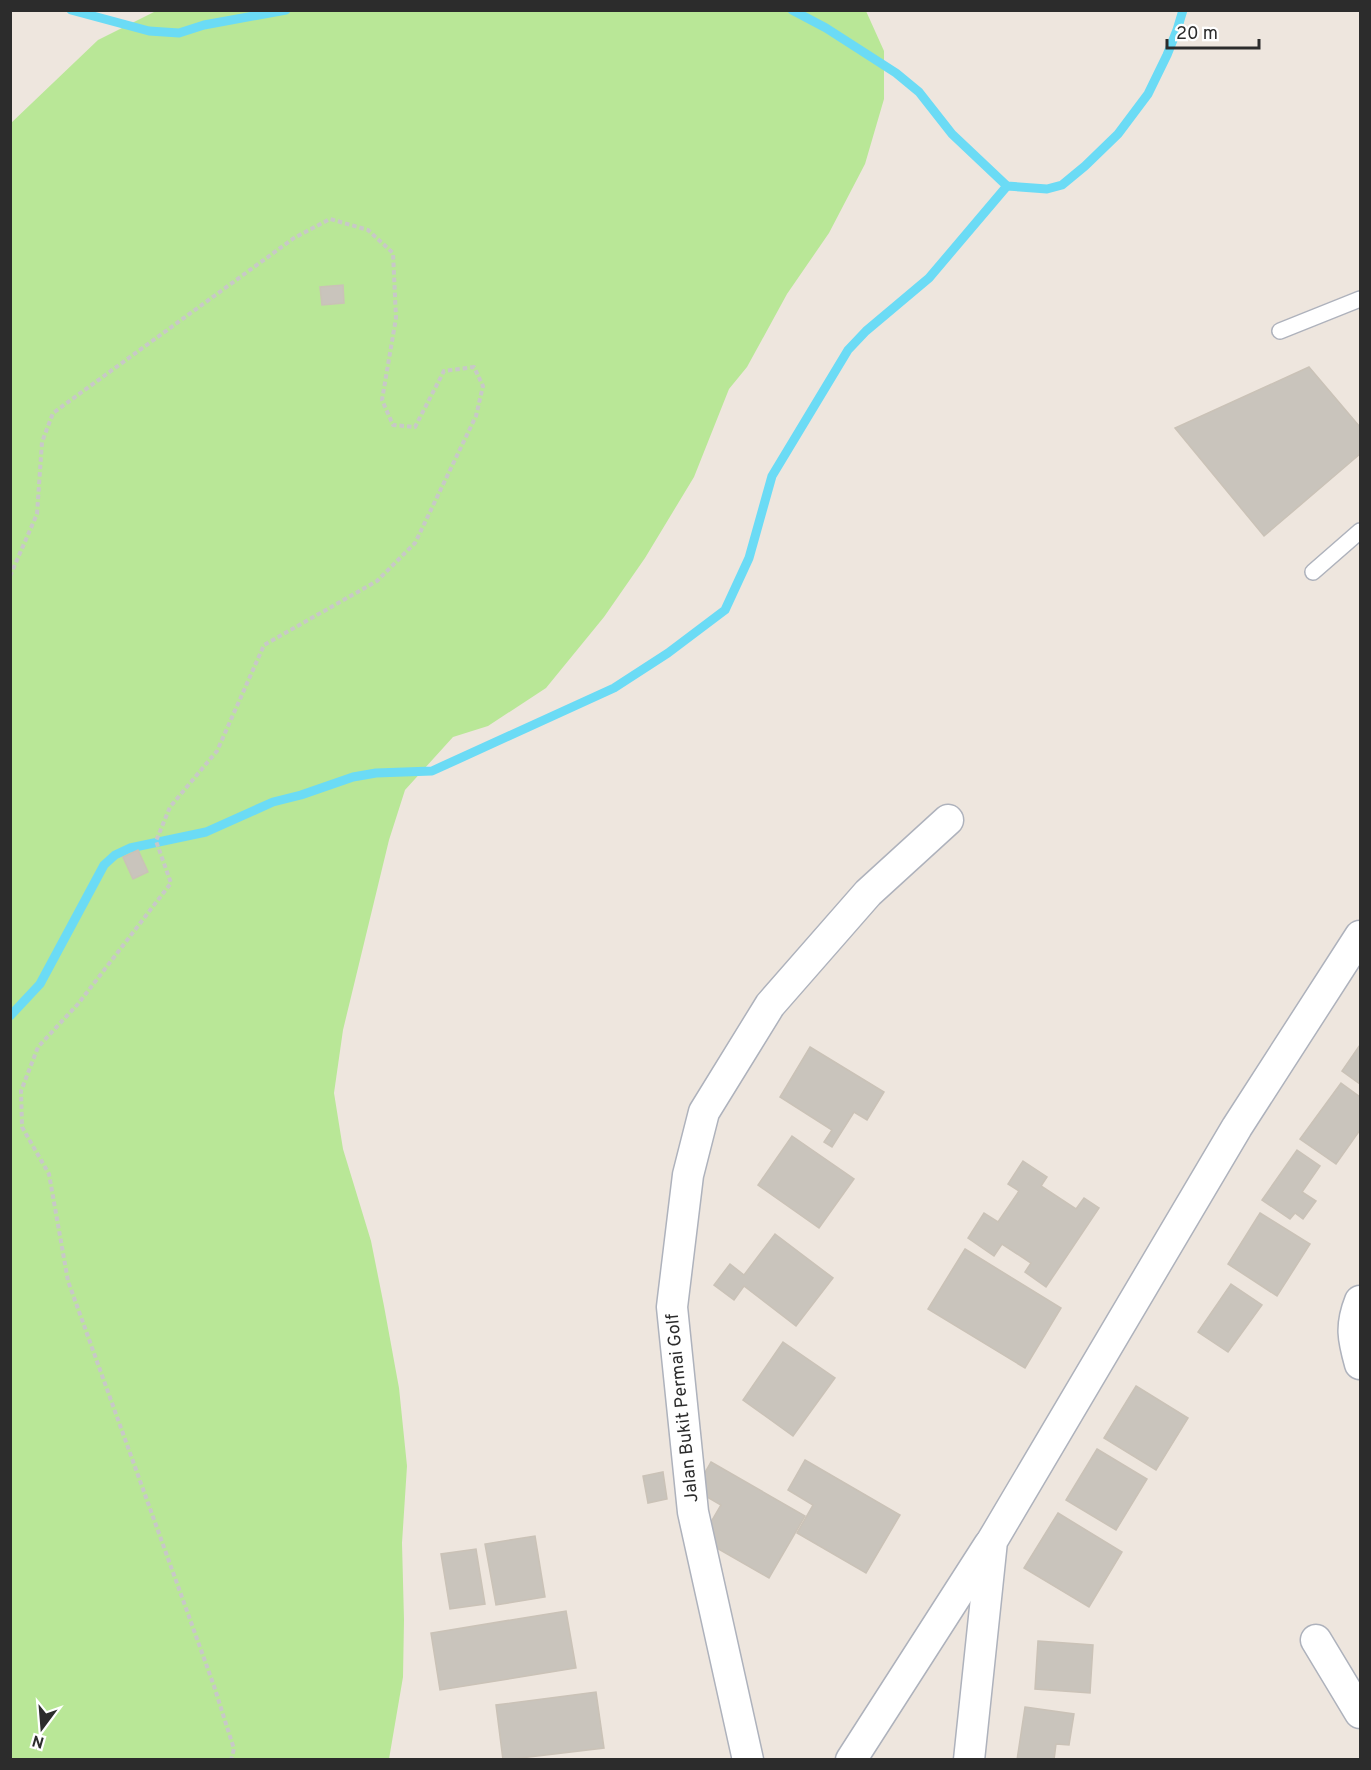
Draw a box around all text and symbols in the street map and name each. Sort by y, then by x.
scale bar [1167,12,1258,50]
text: 20 m [1176,23,1218,46]
street label: Jalan Bukit Permai Golf [662,1312,704,1504]
north arrow [12,1698,72,1758]
text: N [30,1729,47,1752]

